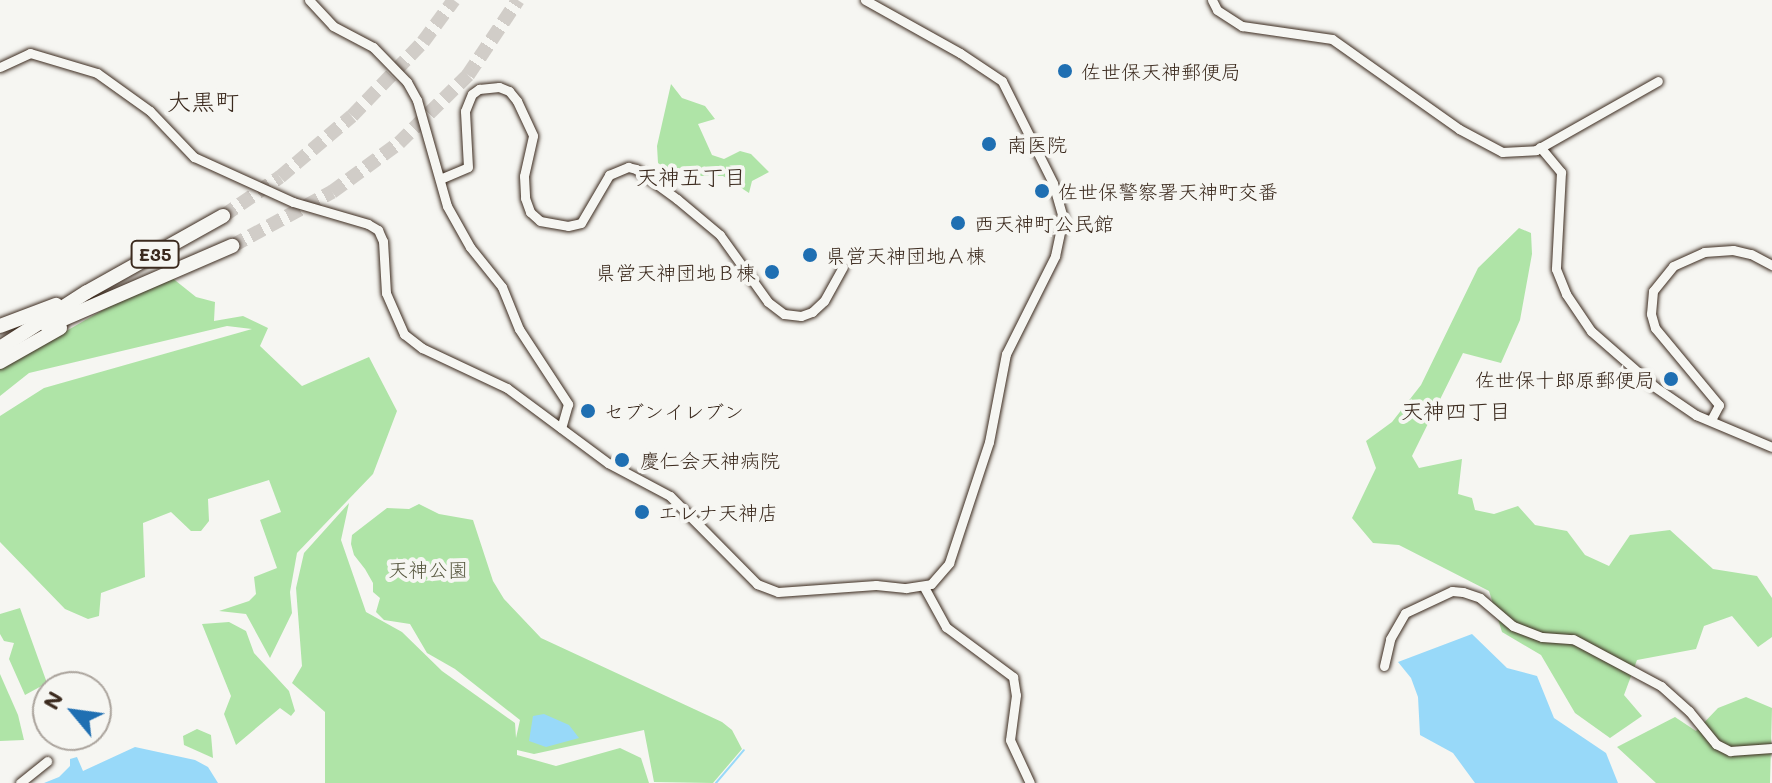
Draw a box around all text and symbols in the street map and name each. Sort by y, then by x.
place label: 佐世保天神郵便局 [1081,59,1241,83]
marker: 佐世保天神郵便局 [1056,62,1074,80]
district label: 大黒町 [167,87,239,115]
place label: 南医院 [1007,132,1067,156]
marker: 南医院 [978,133,1000,155]
district label: 天神五丁目 [636,164,746,190]
place label: 佐世保警察署天神町交番 [1058,179,1278,203]
marker: 佐世保警察署天神町交番 [1033,182,1051,200]
place label: 西天神町公民館 [974,211,1114,235]
marker: 西天神町公民館 [949,214,967,232]
road number: E35 [129,240,181,268]
place label: 県営天神団地Ａ棟 [826,243,986,267]
marker: 県営天神団地Ａ棟 [801,246,819,264]
place label: 県営天神団地Ｂ棟 [596,260,756,284]
marker: 県営天神団地Ｂ棟 [763,263,781,281]
place label: 佐世保十郎原郵便局 [1475,367,1655,391]
marker: 佐世保十郎原郵便局 [1662,370,1680,388]
district label: 天神四丁目 [1401,398,1511,424]
place label: セブンイレブン [604,399,744,423]
marker: セブンイレブン [579,402,597,420]
place label: 慶仁会天神病院 [640,448,780,472]
marker: 慶仁会天神病院 [611,449,633,471]
place label: エレナ天神店 [658,500,778,524]
marker: エレナ天神店 [633,503,651,521]
park label: 天神公園 [388,557,468,581]
north arrow [32,671,112,751]
text: N [36,686,69,714]

